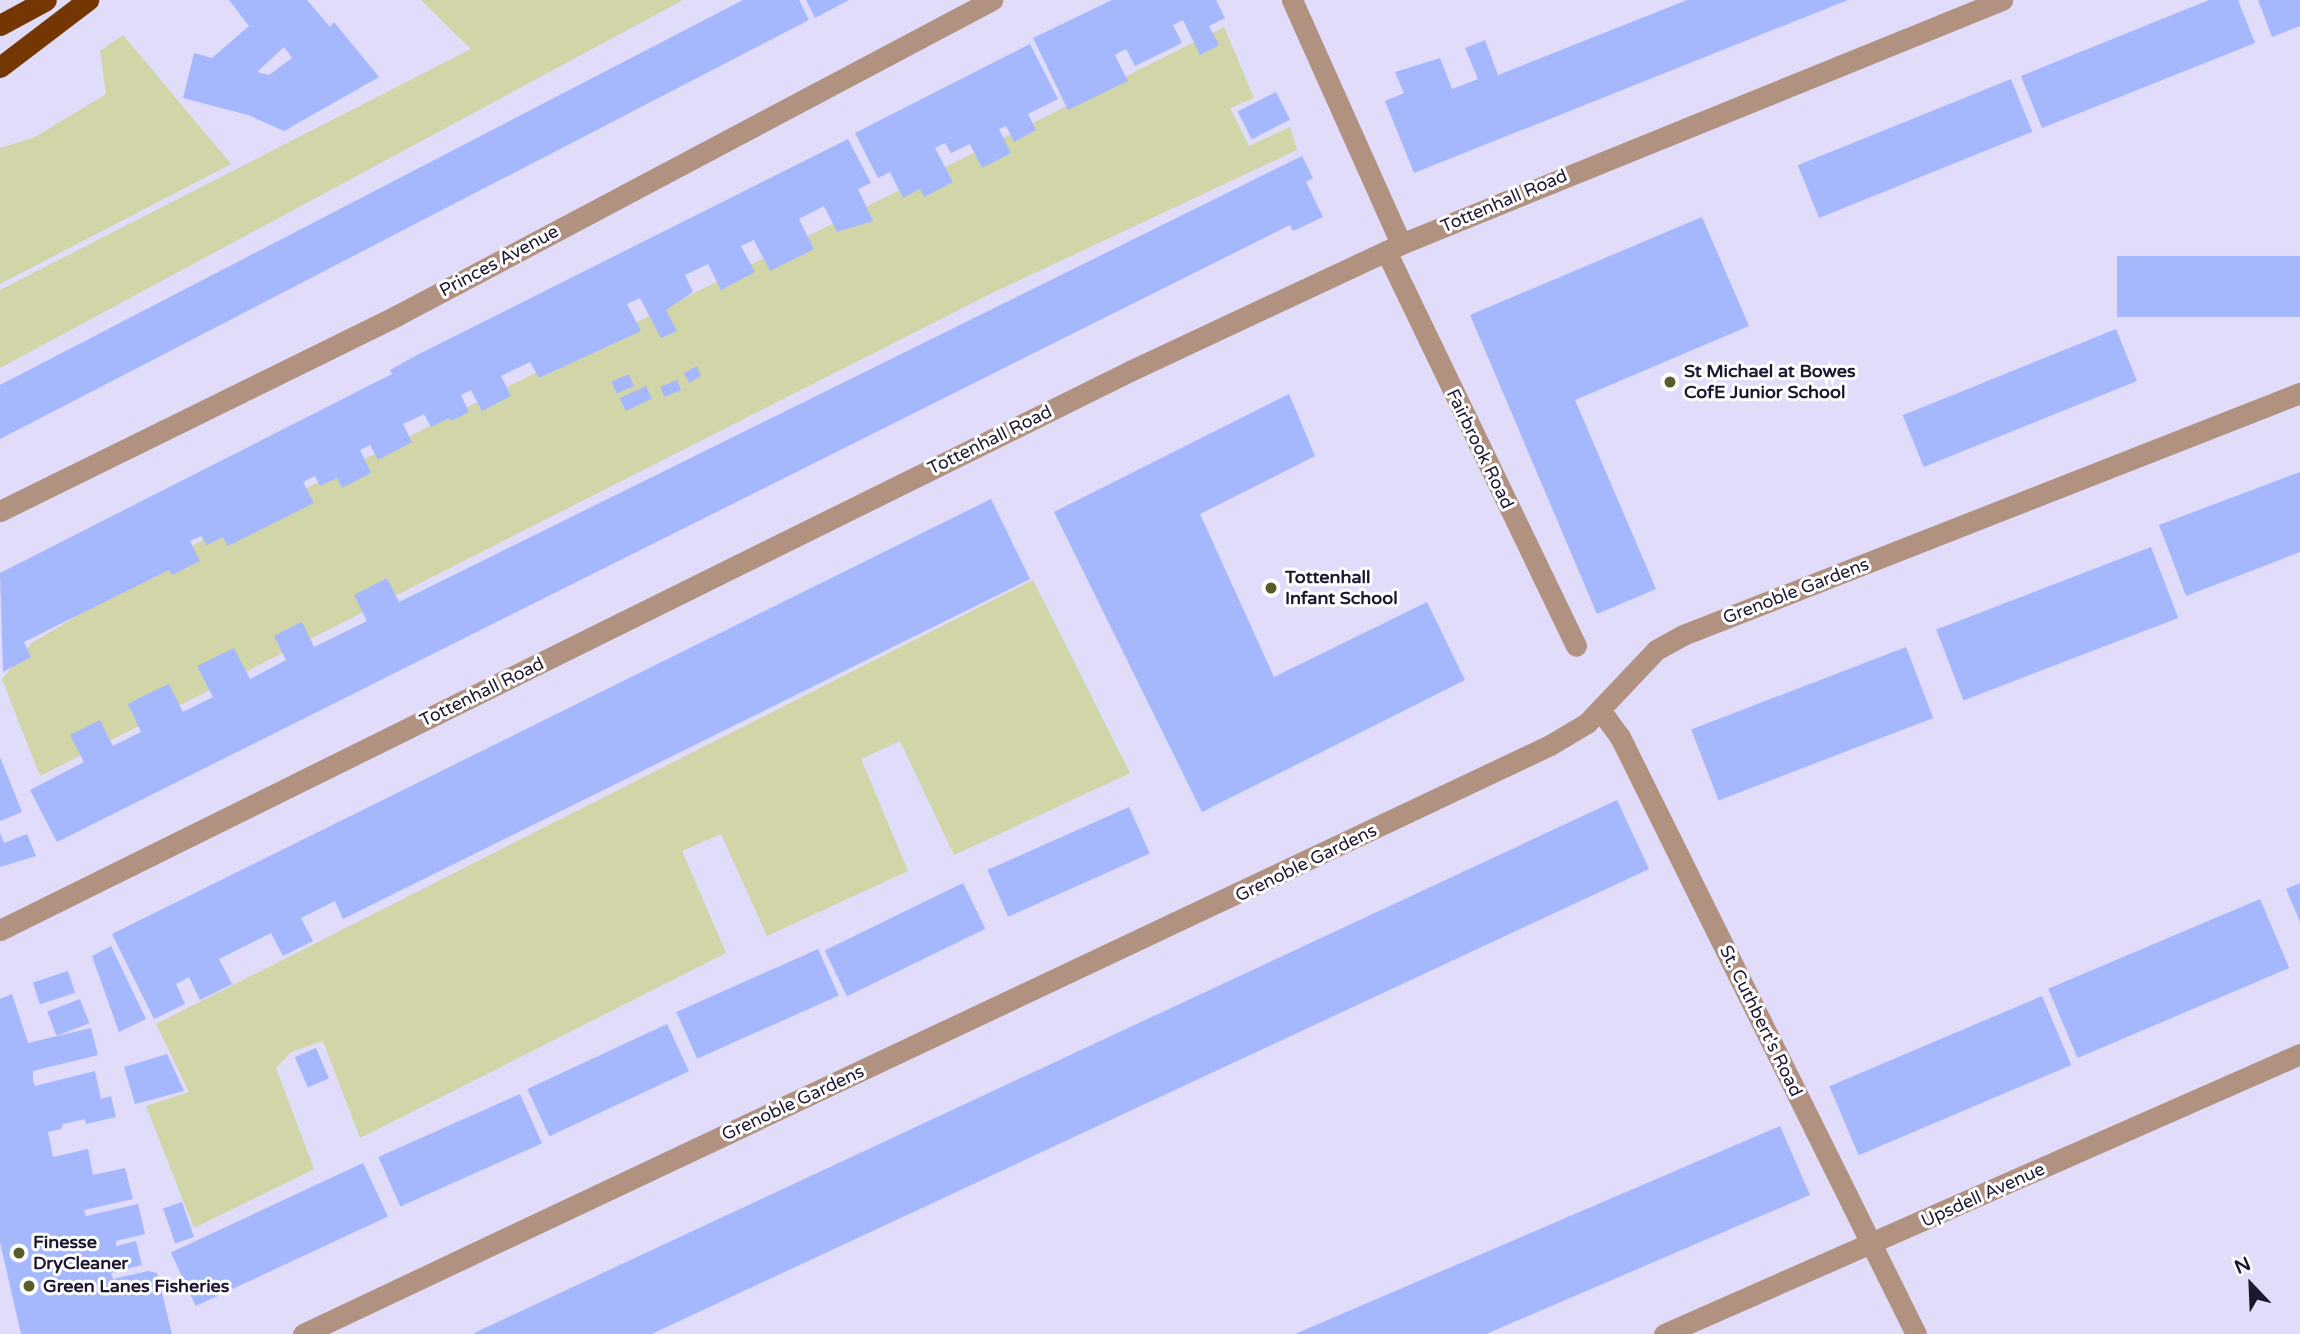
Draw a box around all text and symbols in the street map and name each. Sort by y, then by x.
street label: Tottenhall Road [1437,165,1571,237]
street label: Princes Avenue [436,221,562,301]
place label: St Michael at Bowes CofE Junior School [1684,361,1856,404]
marker: St Michael at Bowes CofE Junior School [1662,374,1678,390]
street label: Fairbrook Road [1442,386,1518,512]
street label: Tottenhall Road [924,401,1056,479]
street label: Grenoble Gardens [1720,553,1872,629]
place label: Tottenhall Infant School [1285,567,1398,610]
marker: Tottenhall Infant School [1263,580,1279,596]
street label: Tottenhall Road [416,653,548,731]
street label: Grenoble Gardens [1232,819,1380,907]
street label: St. Cuthbert's Road [1715,942,1807,1100]
street label: Grenoble Gardens [718,1061,868,1145]
street label: Upsdell Avenue [1918,1158,2048,1232]
place label: Finesse DryCleaner [33,1232,128,1274]
marker: Finesse DryCleaner [11,1245,27,1261]
north arrow [2216,1250,2286,1320]
text: N [2231,1253,2254,1279]
place label: Green Lanes Fisheries [43,1275,229,1297]
marker: Green Lanes Fisheries [21,1278,37,1294]

